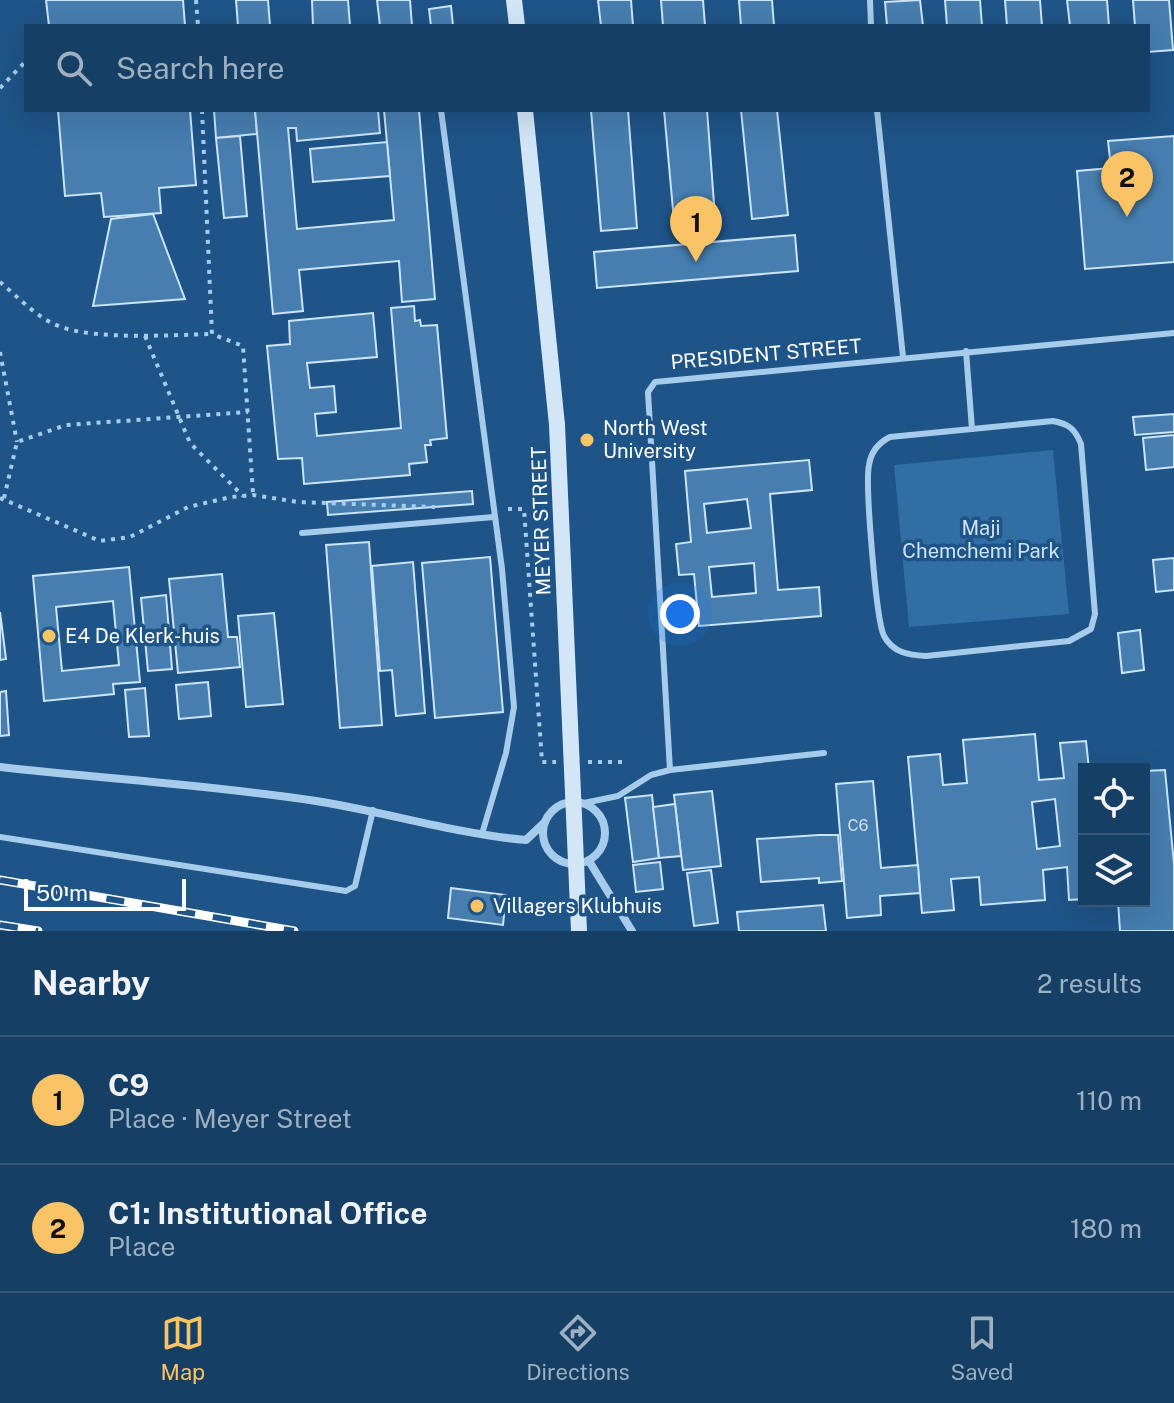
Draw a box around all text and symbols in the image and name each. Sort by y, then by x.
search box [24,24,1150,112]
icon: search [52,46,96,90]
text: Search here [116,50,284,86]
pin: 2 [1101,151,1153,217]
pin: 1 [670,196,722,262]
street label: PRESIDENT STREET [670,334,863,374]
place label: North West University [603,416,708,463]
marker: North West University [578,431,596,449]
street label: MEYER STREET [526,446,556,596]
park label: Maji Chemchemi Park [902,516,1060,563]
your location [660,594,700,634]
place label: E4 De Klerk-huis [65,624,220,648]
marker: E4 De Klerk-huis [40,627,58,645]
map controls [1078,763,1150,907]
button: locate [1078,763,1150,835]
house number: C6 [848,816,869,835]
button: layers [1078,835,1150,907]
scale bar [24,875,186,911]
text: 50 m [36,880,88,906]
place label: Villagers Klubhuis [493,894,662,918]
marker: Villagers Klubhuis [468,897,486,915]
text: Nearby [32,963,150,1003]
text: 2 results [1037,968,1142,999]
text: C9 [108,1067,149,1103]
text: 1 [52,1085,64,1116]
text: 110 m [1076,1085,1142,1116]
text: Place · Meyer Street [108,1103,352,1134]
text: C1: Institutional Office [108,1195,427,1231]
text: 2 [50,1213,66,1244]
text: 180 m [1070,1213,1142,1244]
text: Place [108,1231,175,1262]
tab: Map [161,1311,205,1385]
tab: Directions [526,1311,630,1385]
tab: Saved [951,1311,1013,1385]

